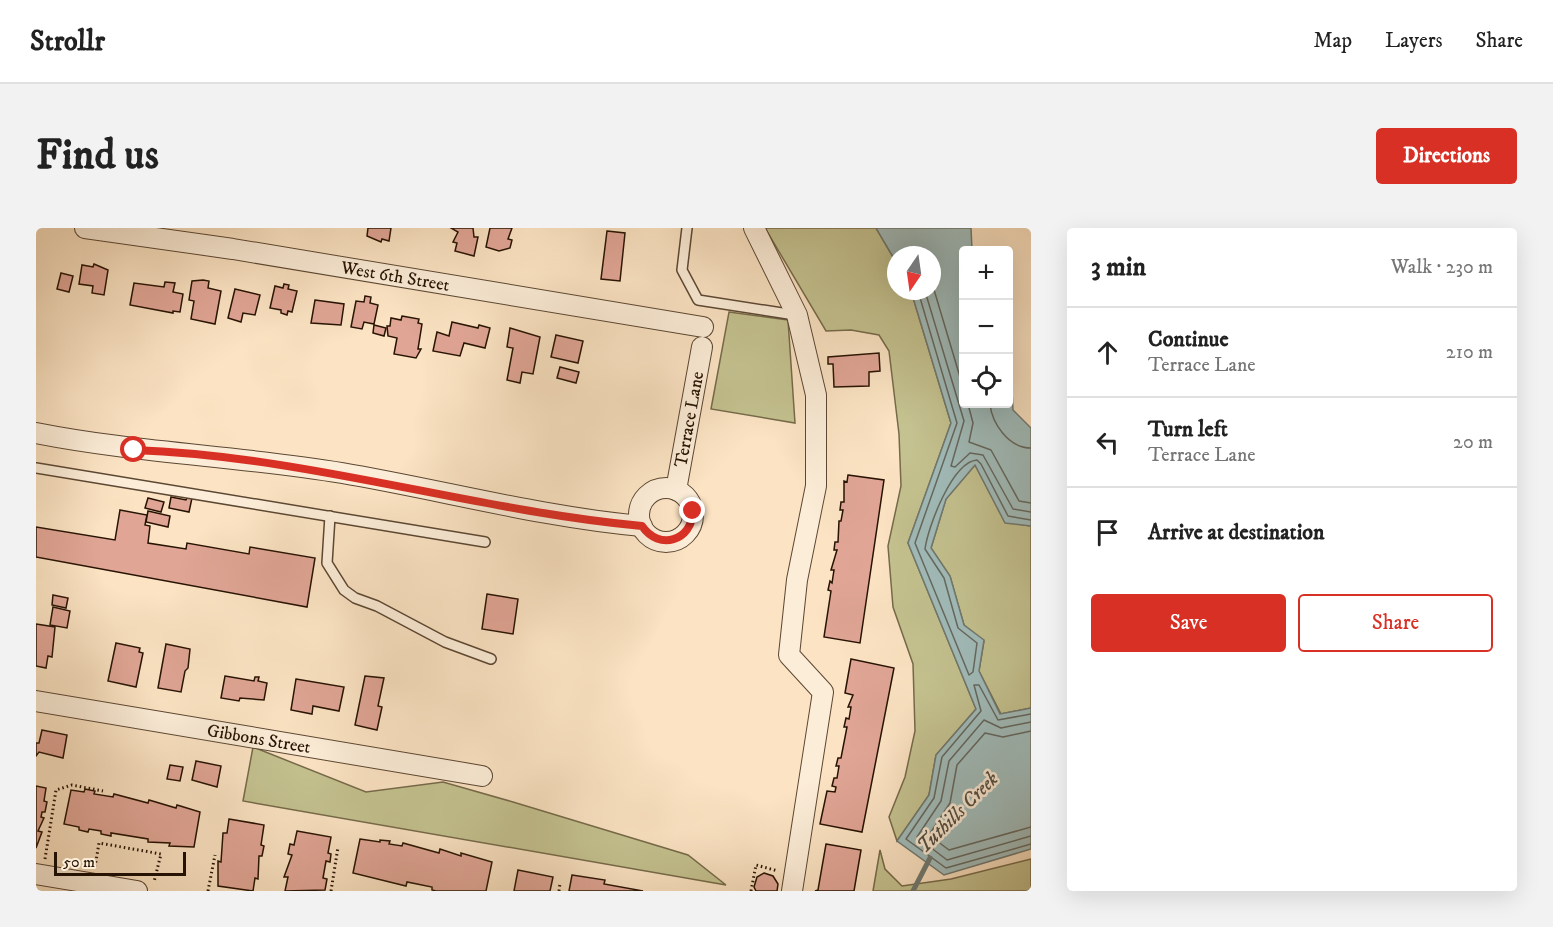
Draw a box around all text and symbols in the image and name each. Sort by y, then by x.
text: Strollr [30,24,105,59]
text: Map [1313,28,1352,54]
text: Layers [1385,28,1443,54]
text: Share [1476,28,1523,54]
button: Directions [1376,128,1517,184]
text: Find us [36,130,159,182]
north arrow [887,246,941,300]
map controls [959,246,1013,408]
button: + [959,246,1013,300]
text: 3 min [1091,251,1146,284]
text: Walk · 230 m [1391,255,1493,280]
street label: West 6th Street [338,257,451,297]
button: − [959,300,1013,354]
text: Continue [1148,326,1229,353]
icon: ahead [1091,336,1124,369]
text: 210 m [1446,340,1493,365]
text: Terrace Lane [1148,353,1256,378]
button: locate [959,354,1013,408]
street label: Terrace Lane [670,370,709,469]
text: Turn left [1148,416,1228,443]
icon: left [1091,426,1124,459]
text: 20 m [1453,430,1493,455]
route start [120,436,146,462]
text: Terrace Lane [1148,443,1256,468]
route end [679,497,705,523]
icon: arrive [1091,516,1124,549]
text: Arrive at destination [1148,519,1325,546]
button: Save [1091,594,1286,652]
button: Share [1298,594,1493,652]
street label: Gibbons Street [205,720,312,759]
water label: Tuthills Creek [912,767,1005,859]
scale bar [54,849,186,876]
text: 50 m [63,852,95,872]

